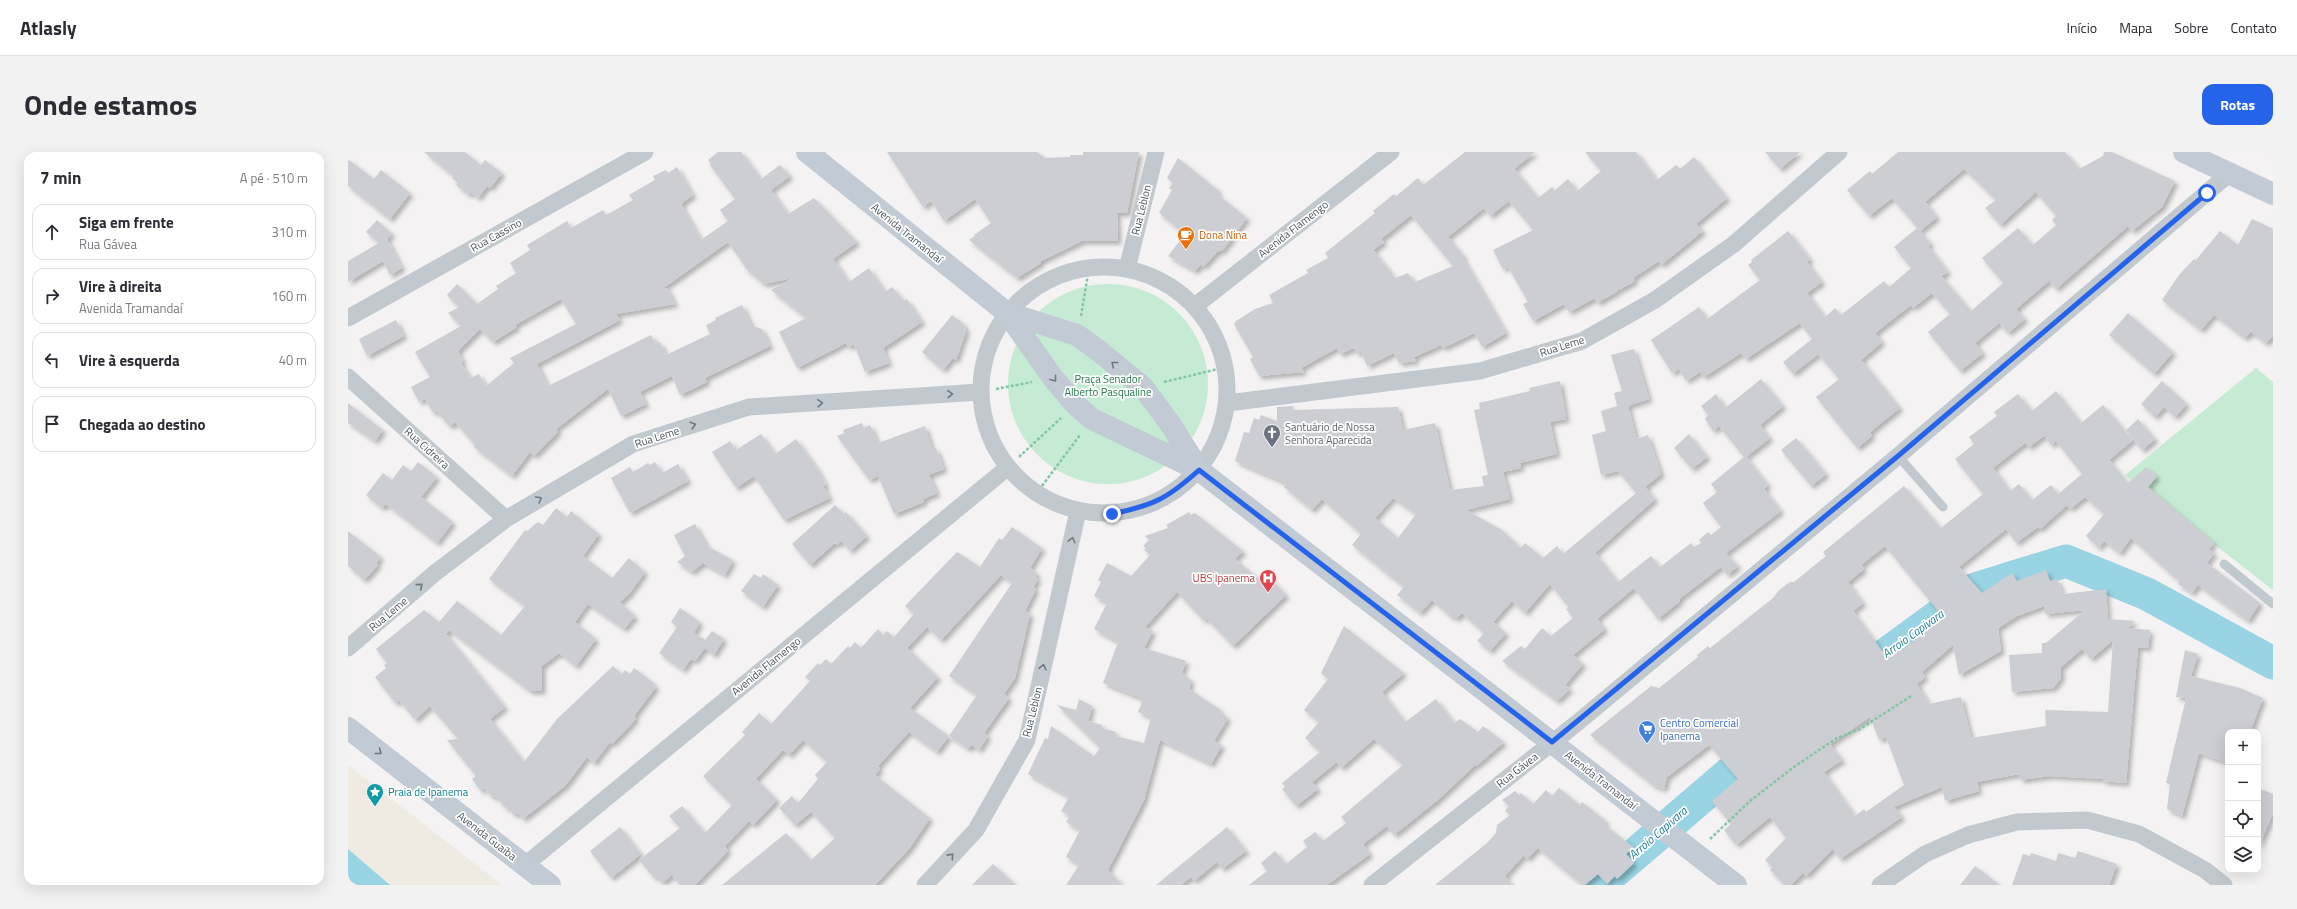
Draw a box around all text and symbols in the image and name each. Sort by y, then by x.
text: Atlasly [20,13,77,42]
text: Início [2067,17,2097,38]
text: Mapa [2119,17,2152,38]
text: Sobre [2174,17,2208,38]
text: Contato [2230,17,2277,38]
text: Onde estamos [24,83,197,126]
button: Rotas [2202,84,2273,125]
text: 7 min [40,165,81,191]
text: A pé · 510 m [240,168,308,188]
street label: Rua Leblon [1127,183,1155,237]
route start [2198,184,2216,202]
street label: Avenida Flamengo [1255,196,1332,262]
street label: Avenida Tramandaí [868,199,947,268]
text: Siga em frente [79,211,174,234]
street label: Rua Cassino [467,214,525,256]
icon: ahead [41,221,63,243]
text: 310 m [271,222,307,242]
cafe icon: Dona Nina [1176,225,1196,250]
place label: Dona Nina [1199,227,1247,243]
text: Rua Gávea [79,234,137,254]
text: Vire à direita [79,275,162,298]
icon: right [41,285,63,307]
text: 160 m [271,286,307,306]
text: Avenida Tramandaí [79,298,183,318]
street label: Rua Leme [1538,331,1587,361]
icon: left [41,349,63,371]
text: Vire à esquerda [79,349,180,372]
text: 40 m [279,350,307,370]
one-way arrow [1112,361,1119,368]
park label: Praça Senador Alberto Pasqualine [1065,371,1152,400]
one-way arrow [1049,374,1056,382]
one-way arrow [947,389,953,398]
one-way arrow [817,398,823,407]
icon: arrive [41,413,63,435]
text: Chegada ao destino [79,413,205,436]
place label: Santuário de Nossa Senhora Aparecida [1285,419,1375,448]
one-way arrow [689,421,696,430]
street label: Rua Leme [633,422,682,452]
street label: Rua Cidreira [401,423,453,473]
church icon: Santuário de Nossa Senhora Aparecida [1262,423,1282,448]
one-way arrow [535,497,542,504]
route end [1103,505,1121,523]
one-way arrow [1067,537,1075,543]
hospital icon: UBS Ipanema [1258,568,1278,593]
place label: UBS Ipanema [1193,570,1255,586]
one-way arrow [416,584,423,591]
street label: Rua Leme [365,593,411,635]
water label: Arroio Capivara [1878,604,1948,663]
street label: Avenida Flamengo [728,633,804,699]
one-way arrow [1039,664,1047,670]
street label: Rua Leblon [1018,685,1046,739]
place label: Centro Comercial Ipanema [1660,715,1738,744]
supermarket icon: Centro Comercial Ipanema [1637,719,1657,744]
map controls [2225,729,2261,873]
button: + [2225,729,2261,765]
one-way arrow [374,747,381,754]
street label: Avenida Tramandaí [1562,747,1642,814]
street label: Rua Gávea [1493,748,1542,791]
button: − [2225,765,2261,801]
place icon: Praia de Ipanema [365,782,385,807]
place label: Praia de Ipanema [388,784,469,800]
water label: Arroio Capivara [1624,801,1692,864]
button: locate [2225,801,2261,837]
street label: Avenida Guaíba [454,808,520,864]
button: layers [2225,837,2261,873]
one-way arrow [947,853,954,861]

